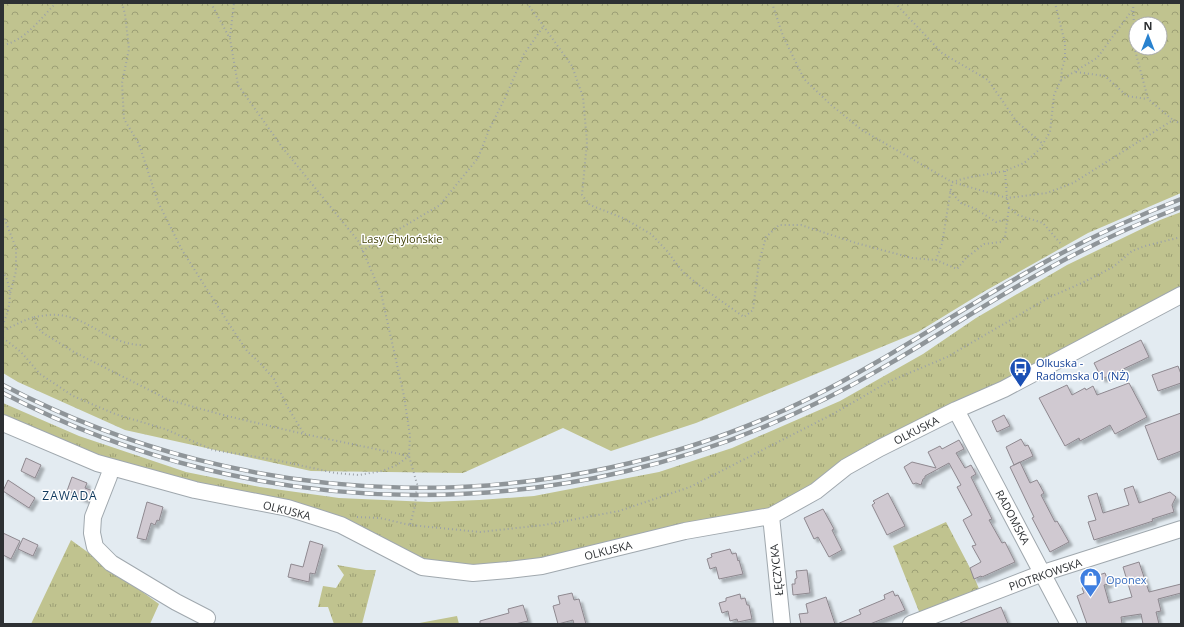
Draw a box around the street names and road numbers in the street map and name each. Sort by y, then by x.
street label: OLKUSKA [891,412,941,448]
street label: RADOMSKA [992,487,1034,547]
street label: OLKUSKA [262,497,313,523]
street label: OLKUSKA [583,537,634,563]
street label: ŁĘCZYCKA [766,543,786,597]
street label: PIOTRKOWSKA [1007,554,1084,594]

